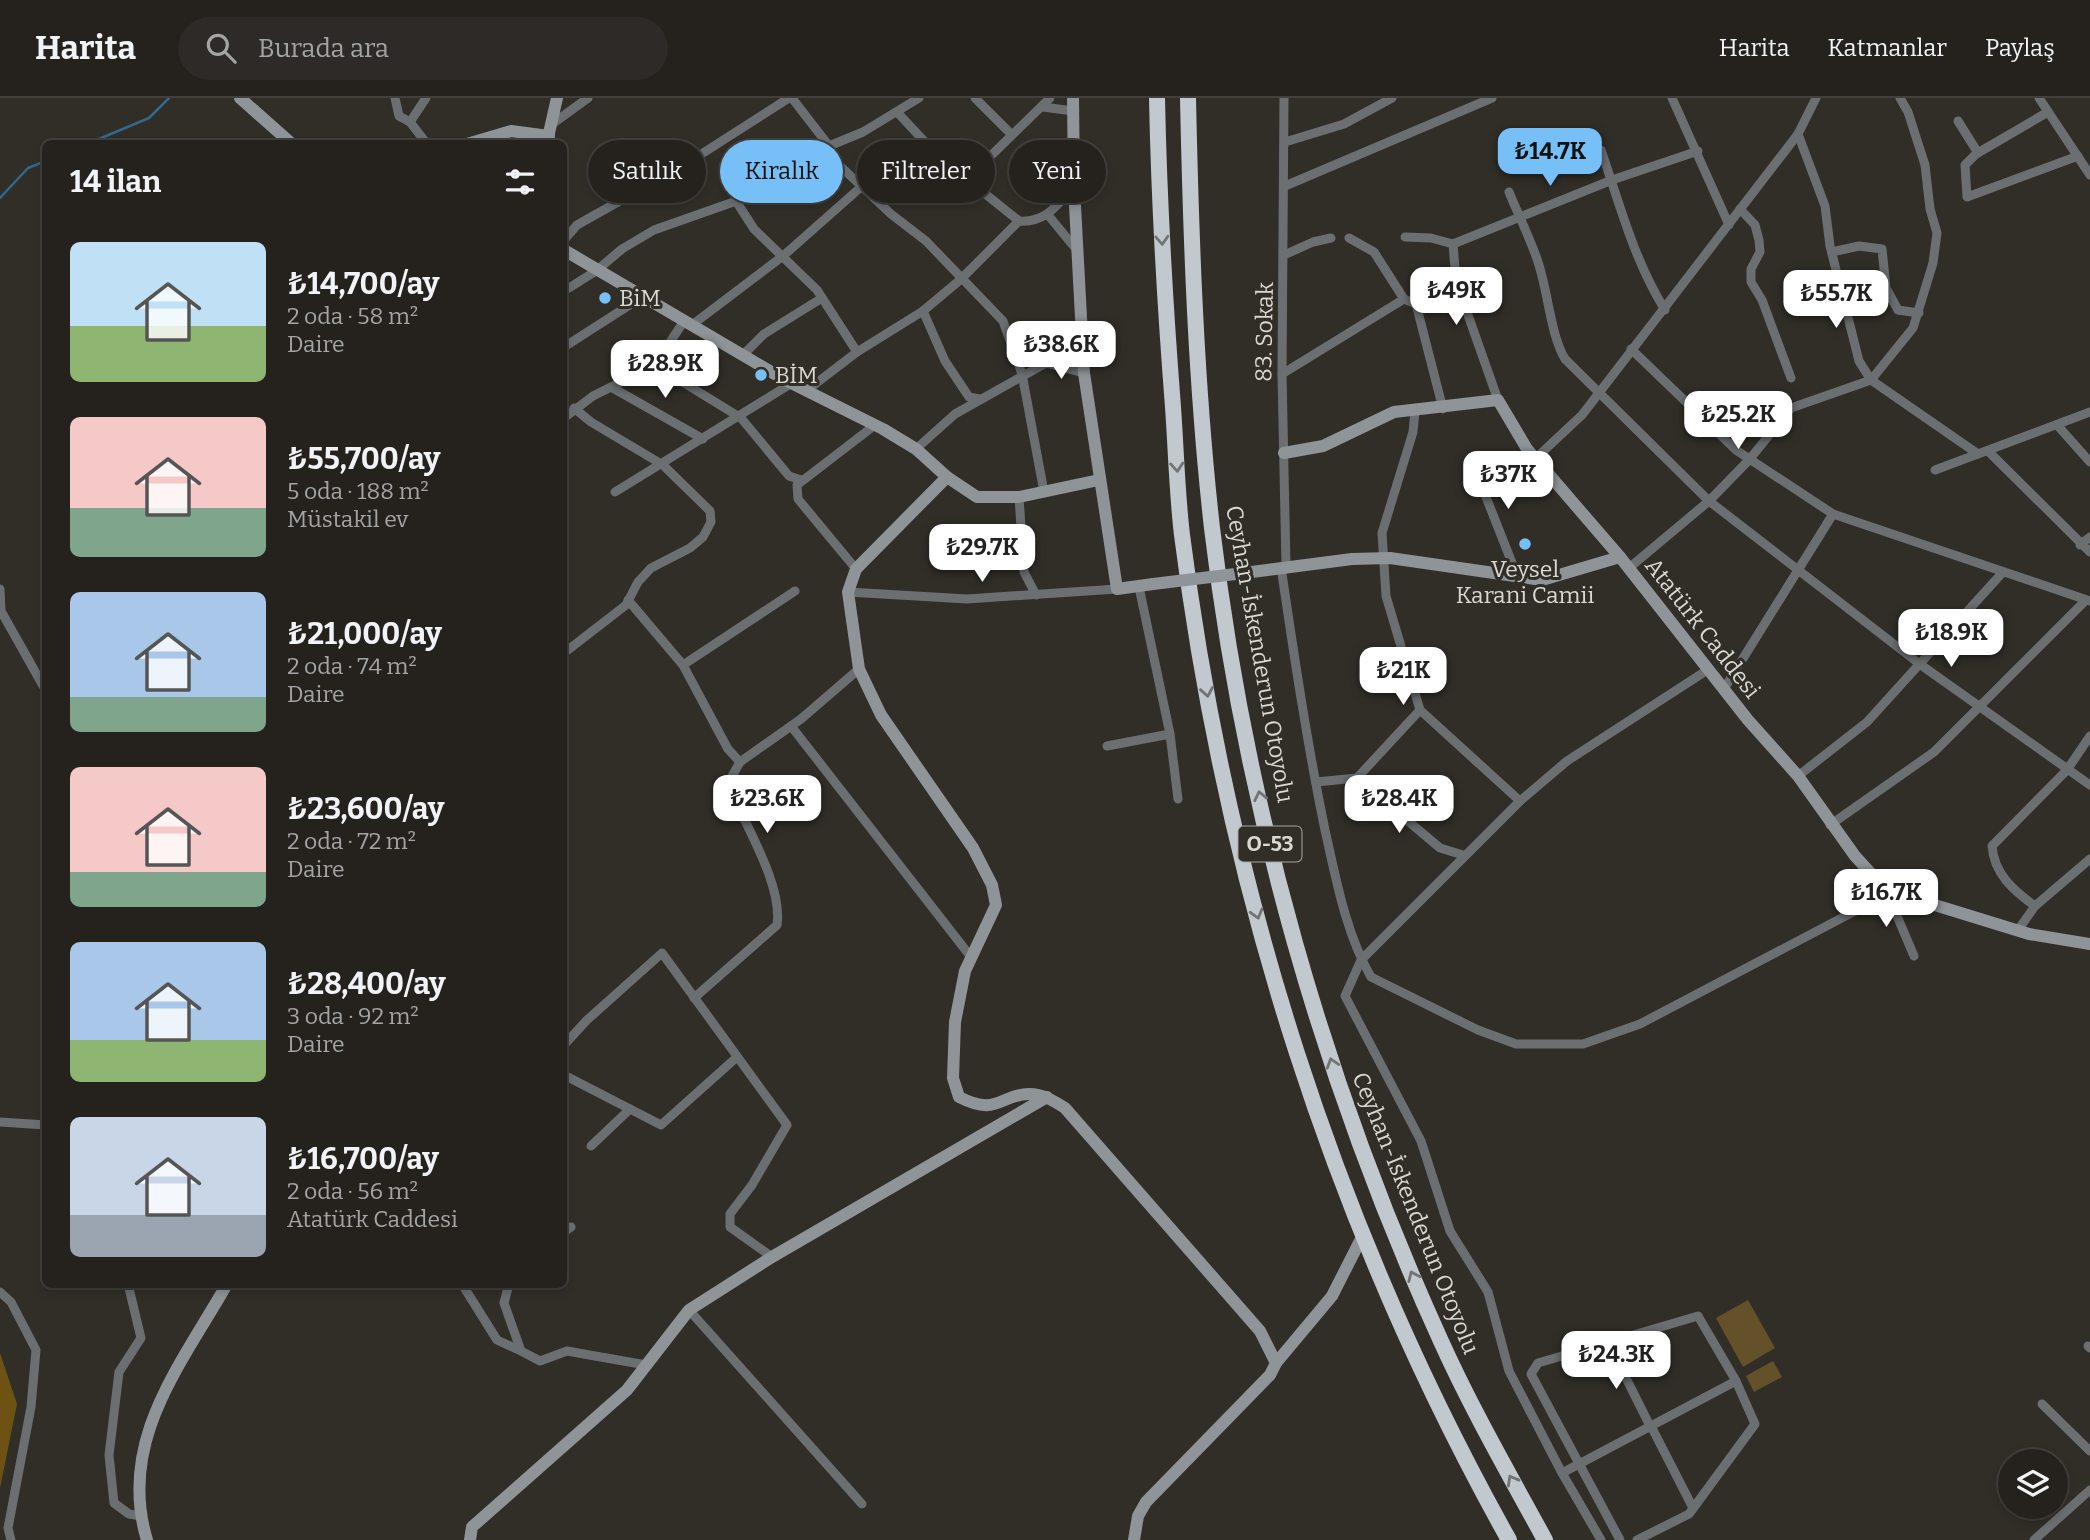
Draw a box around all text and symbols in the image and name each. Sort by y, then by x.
search box [178,17,668,80]
text: Harita [35,28,136,68]
icon: search [202,29,240,67]
text: Burada ara [258,33,389,64]
text: Harita [1719,34,1790,62]
text: Katmanlar [1828,34,1947,62]
text: Paylaş [1985,34,2055,62]
pin: ₺14.7K [1493,129,1607,188]
text: ₺14.7K [1514,137,1586,165]
chip: Satılık [588,140,706,203]
chip: Kiralık [720,140,843,203]
chip: Filtreler [857,140,995,203]
chip: Yeni [1009,140,1106,203]
icon: filters [501,163,539,201]
text: 14 ilan [70,164,161,200]
one-way arrow [1155,234,1170,245]
text: ₺14,700/ay [287,266,439,302]
pin: ₺49K [1415,268,1497,327]
icon: home [126,270,210,354]
pin: ₺55.7K [1779,271,1893,330]
text: ₺49K [1426,276,1486,304]
text: ₺55.7K [1799,279,1873,307]
street label: 83. Sokak [1249,282,1279,382]
place label: BiM [619,284,661,312]
marker: BiM [597,290,613,306]
text: 2 oda · 58 m² [287,302,418,330]
pin: ₺38.6K [1004,322,1118,381]
text: Daire [287,330,345,358]
text: ₺38.6K [1023,330,1099,358]
pin: ₺28.9K [608,341,722,400]
text: ₺28.9K [627,349,703,377]
place label: BİM [775,361,818,389]
marker: BİM [753,367,769,383]
pin: ₺25.2K [1681,392,1795,451]
text: ₺25.2K [1700,400,1776,428]
text: ₺55,700/ay [287,441,441,477]
icon: home [126,445,210,529]
pin: ₺37K [1467,452,1549,511]
text: ₺37K [1479,460,1537,488]
one-way arrow [1169,461,1184,472]
text: 5 oda · 188 m² [287,477,429,505]
street label: Ceyhan-İskenderun Otoyolu [1220,503,1300,805]
text: Müstakil ev [287,505,408,533]
pin: ₺29.7K [925,524,1039,584]
text: ₺29.7K [945,533,1019,561]
marker: Veysel Karani Camii [1517,536,1533,552]
street label: Atatürk Caddesi [1639,552,1767,704]
place label: Veysel Karani Camii [1456,555,1594,609]
pin: ₺18.9K [1894,610,2008,669]
text: ₺21,000/ay [287,616,442,652]
text: ₺18.9K [1914,618,1988,646]
icon: home [126,620,210,704]
pin: ₺21K [1362,648,1444,707]
text: 2 oda · 74 m² [287,652,417,680]
text: ₺21K [1376,656,1430,684]
text: Daire [287,680,345,708]
one-way arrow [1199,686,1214,698]
pin: ₺23.6K [710,776,824,835]
pin: ₺28.4K [1342,776,1456,835]
text: ₺23.6K [729,784,805,812]
text: ₺28.4K [1361,784,1437,812]
one-way arrow [1253,790,1268,802]
text: ₺23,600/ay [287,791,444,827]
icon: home [126,795,210,879]
road number: O-53 [1238,826,1302,862]
text: 2 oda · 72 m² [287,827,416,855]
text: Daire [287,855,345,883]
pin: ₺16.7K [1829,870,1943,929]
text: ₺16.7K [1850,878,1922,906]
one-way arrow [1248,908,1263,920]
text: ₺28,400/ay [287,966,446,1002]
icon: home [126,970,210,1054]
text: 3 oda · 92 m² [287,1002,419,1030]
text: Daire [287,1030,345,1058]
one-way arrow [1325,1058,1340,1070]
street label: Ceyhan-İskenderun Otoyolu [1347,1068,1485,1358]
text: ₺16,700/ay [287,1141,439,1177]
icon: home [126,1145,210,1229]
text: 2 oda · 56 m² [287,1177,418,1205]
text: Atatürk Caddesi [287,1205,458,1233]
one-way arrow [1407,1270,1421,1283]
pin: ₺24.3K [1559,1332,1673,1391]
text: ₺24.3K [1577,1340,1655,1368]
map controls [1998,1449,2068,1519]
button: layers [1998,1449,2068,1519]
one-way arrow [1507,1475,1520,1488]

